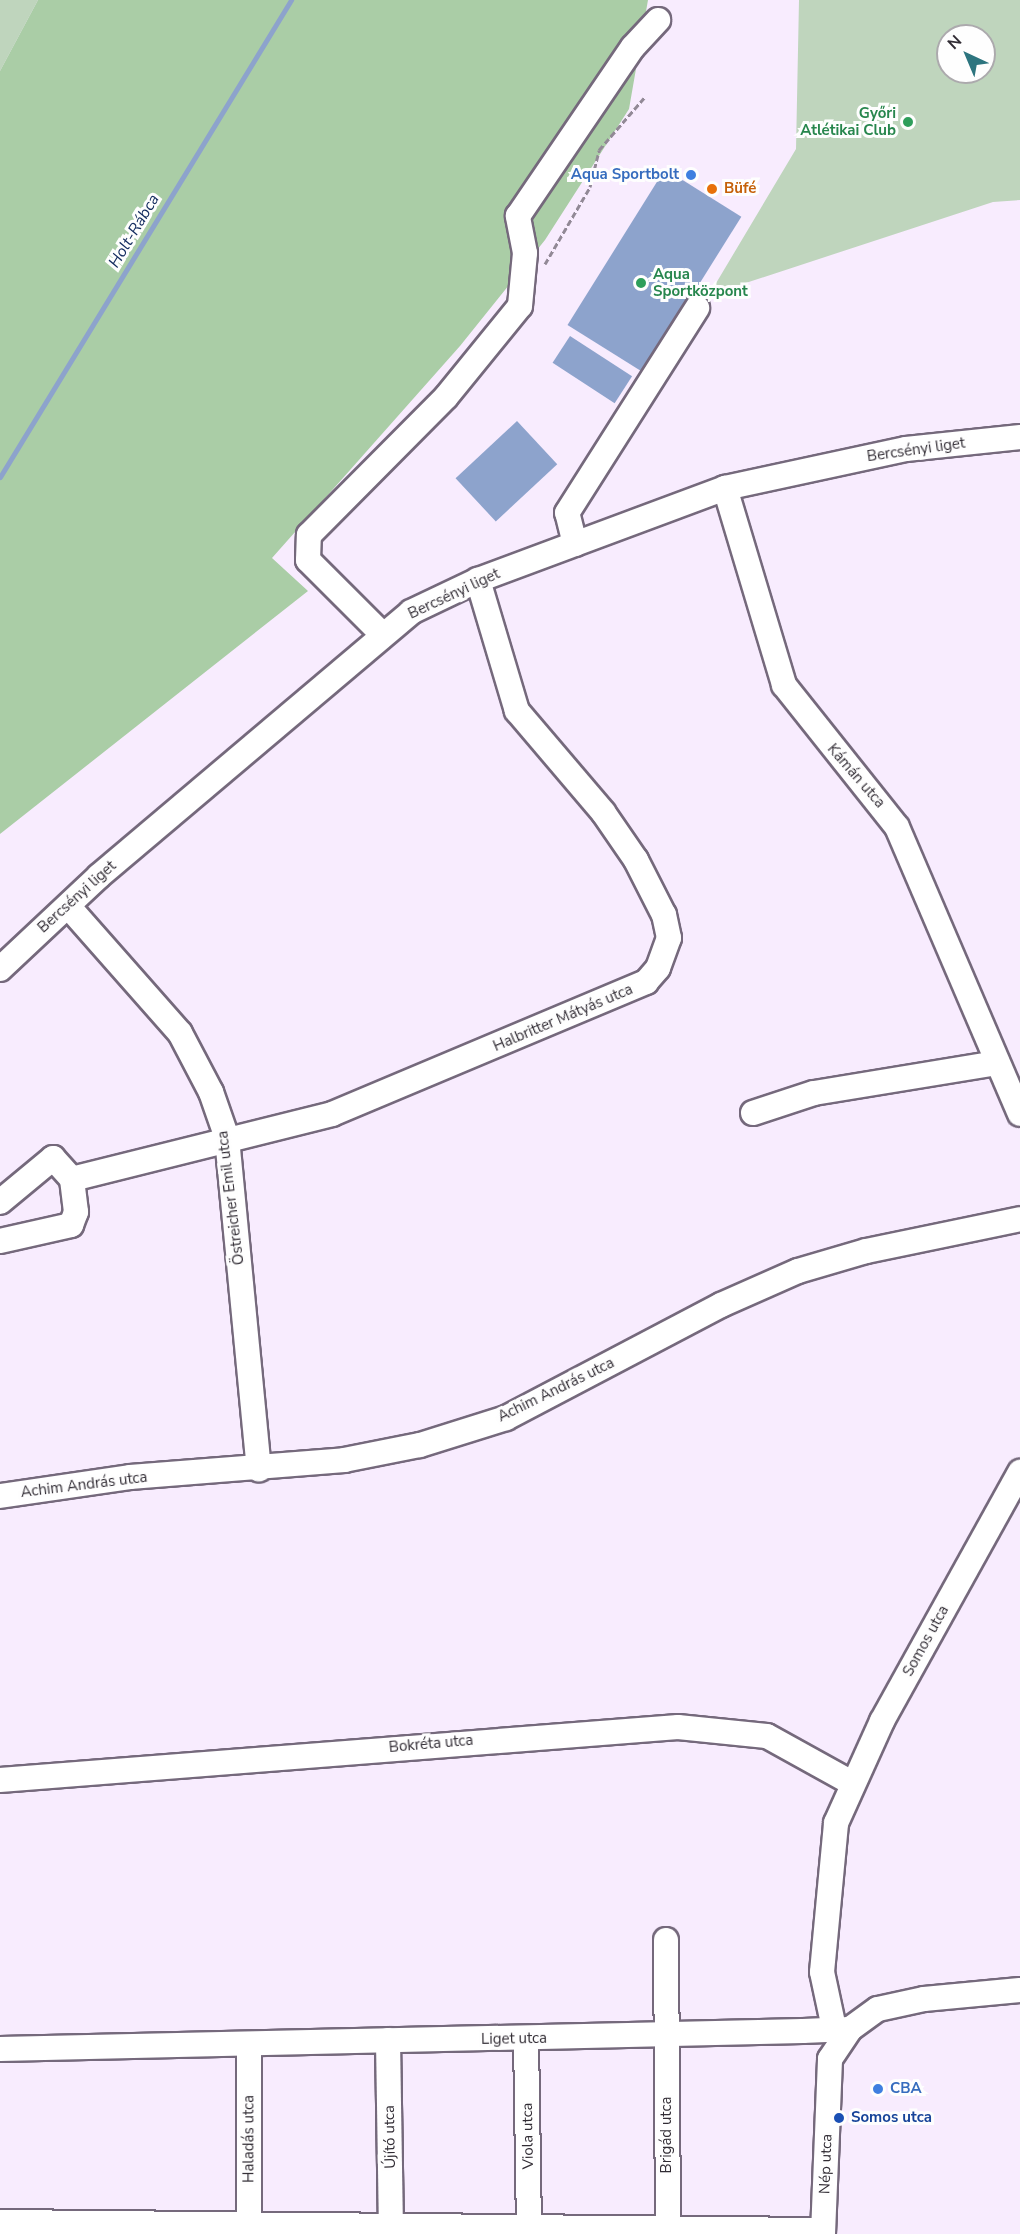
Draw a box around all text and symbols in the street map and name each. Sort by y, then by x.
north arrow [936,24,996,84]
text: N [943,30,967,55]
place label: Győri Atlétikai Club [800,104,896,139]
marker: Győri Atlétikai Club [901,115,915,129]
place label: Aqua Sportbolt [571,166,679,184]
marker: Aqua Sportbolt [684,168,698,182]
place label: Büfé [724,180,756,198]
marker: Büfé [705,182,719,196]
water label: Holt-Rábca [105,191,163,271]
place label: Aqua Sportközpont [653,265,748,300]
marker: Aqua Sportközpont [634,276,648,290]
street label: Bercsényi liget [866,434,966,466]
street label: Bercsényi liget [405,565,503,623]
street label: Kámán utca [823,740,889,812]
street label: Bercsényi liget [34,857,120,937]
street label: Halbritter Mátyás utca [490,980,636,1056]
street label: Östreicher Emil utca [214,1130,248,1266]
street label: Achim András utca [495,1354,617,1426]
street label: Achim András utca [20,1468,148,1502]
street label: Somos utca [899,1602,953,1680]
street label: Bokréta utca [388,1731,474,1757]
street label: Liget utca [481,2029,547,2049]
place label: CBA [890,2080,922,2098]
marker: CBA [871,2082,885,2096]
street label: Haladás utca [240,2095,258,2183]
street label: Brigád utca [658,2097,676,2173]
street label: Viola utca [518,2102,538,2170]
street label: Újító utca [380,2105,400,2169]
place label: Somos utca [851,2109,932,2127]
marker: Somos utca [832,2111,846,2125]
street label: Nép utca [816,2134,836,2194]

